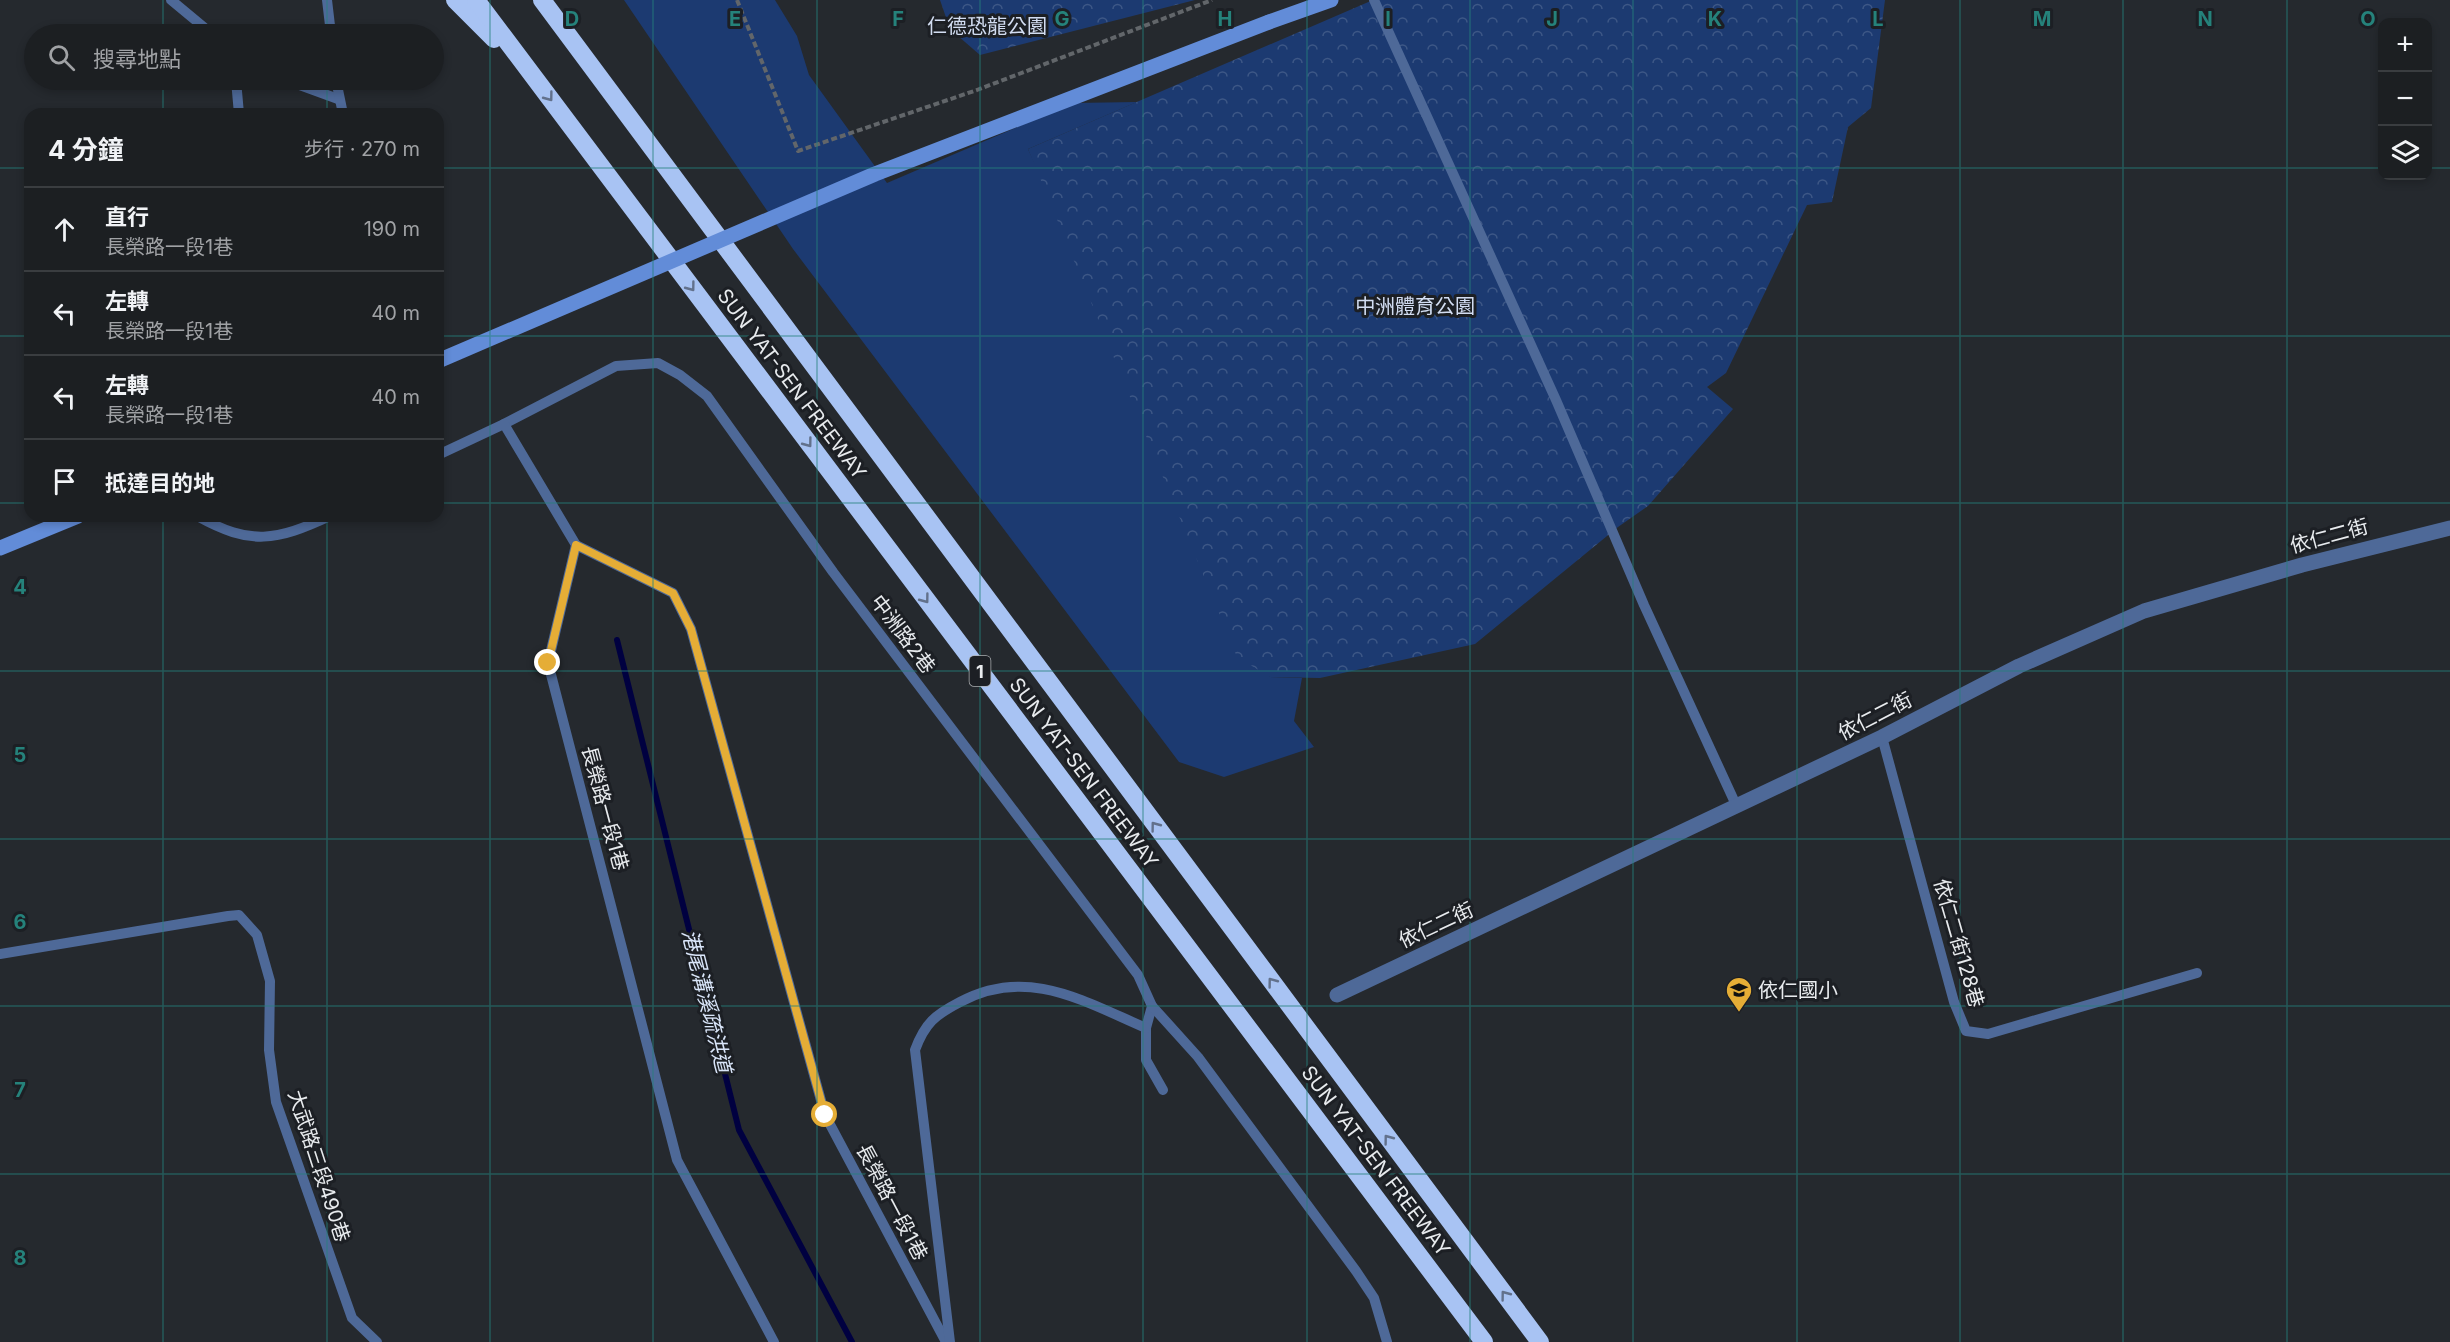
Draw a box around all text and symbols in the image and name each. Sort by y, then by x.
text: D [565,7,579,31]
text: E [729,7,741,31]
text: F [892,7,904,31]
text: G [1054,7,1070,31]
text: H [1218,7,1232,31]
text: I [1385,7,1391,31]
text: J [1546,7,1558,31]
text: K [1708,7,1722,31]
text: L [1872,7,1884,31]
text: M [2033,7,2051,31]
text: N [2197,7,2213,31]
text: O [2360,7,2376,31]
park label: 仁德恐龍公園 [927,14,1047,38]
map controls [2378,18,2432,180]
button: + [2378,18,2432,72]
search box [24,24,444,90]
icon: search [45,41,78,74]
text: 搜尋地點 [93,46,181,72]
button: − [2378,72,2432,126]
one-way arrow [542,90,553,101]
button: layers [2378,126,2432,180]
text: 4 分鐘 [48,134,124,165]
text: 步行 · 270 m [304,137,420,161]
text: 直行 [105,204,149,230]
icon: ahead [48,213,81,246]
text: 190 m [364,217,420,241]
text: 長榮路一段1巷 [105,235,233,259]
one-way arrow [684,280,695,291]
street label: SUN YAT-SEN FREEWAY [713,284,872,484]
text: 左轉 [105,288,149,314]
park label: 中洲體育公園 [1355,294,1475,318]
icon: left [48,297,81,330]
text: 40 m [371,301,420,325]
text: 長榮路一段1巷 [105,319,233,343]
text: 左轉 [105,372,149,398]
icon: left [48,381,81,414]
text: 40 m [371,385,420,409]
text: 長榮路一段1巷 [105,403,233,427]
one-way arrow [801,436,812,447]
icon: arrive [48,465,81,498]
text: 抵達目的地 [105,470,215,496]
street label: 依仁二街 [2287,514,2371,558]
text: 4 [13,575,27,599]
street label: 中洲路2巷 [866,590,940,678]
one-way arrow [918,592,929,603]
route end [534,649,560,675]
road number: 1 [970,656,990,686]
street label: SUN YAT-SEN FREEWAY [1005,673,1164,873]
street label: 依仁二街 [1834,687,1916,745]
text: 5 [14,743,26,767]
street label: 長榮路一段1巷 [577,743,633,873]
one-way arrow [1152,821,1163,832]
street label: 依仁二街128巷 [1929,876,1989,1010]
street label: 依仁二街 [1395,897,1477,953]
text: 6 [14,910,27,934]
water label: 港尾溝溪疏洪道 [677,927,738,1078]
school or university icon: 依仁國小 [1724,975,1754,1013]
one-way arrow [1268,978,1279,989]
place label: 依仁國小 [1758,978,1838,1002]
street label: SUN YAT-SEN FREEWAY [1297,1061,1456,1261]
text: 7 [14,1078,26,1102]
street label: 大武路三段490巷 [283,1087,355,1245]
route start [811,1101,837,1127]
one-way arrow [1385,1134,1396,1145]
street label: 長榮路一段1巷 [851,1140,933,1264]
text: 8 [13,1246,27,1270]
one-way arrow [1501,1291,1512,1302]

